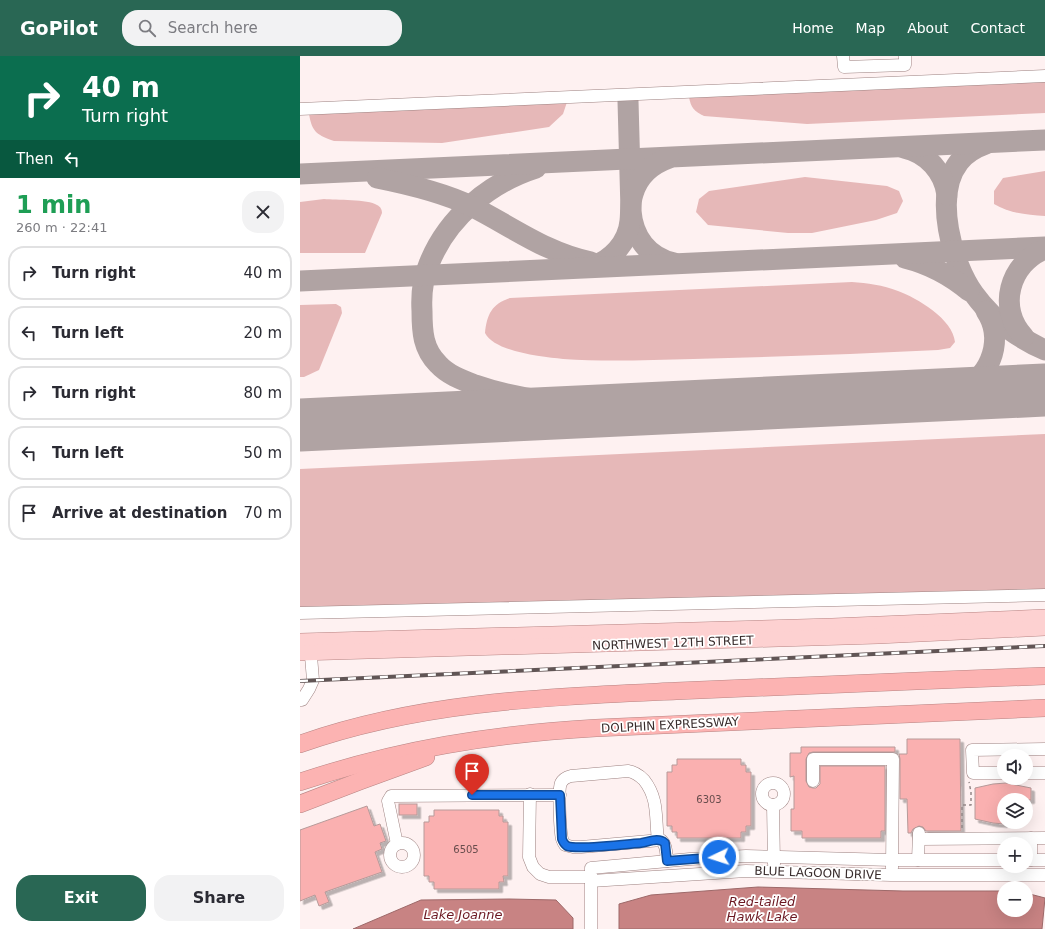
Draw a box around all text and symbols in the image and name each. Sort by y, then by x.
search box [122,10,402,46]
text: GoPilot [20,17,98,39]
icon: search [136,17,158,39]
text: Search here [168,19,258,37]
text: Home [792,20,834,36]
text: Map [856,20,885,36]
text: About [907,20,949,36]
text: Contact [971,20,1025,36]
text: 40 m [82,71,160,104]
icon: right [16,72,68,124]
text: Turn right [82,105,168,126]
icon: left [61,148,83,170]
text: Then [16,150,53,168]
text: 1 min [16,191,91,219]
button: close [242,191,284,233]
text: 260 m · 22:41 [16,220,107,235]
icon: right [18,262,40,284]
text: Turn right [52,264,136,282]
text: 40 m [244,264,282,282]
icon: left [18,322,40,344]
text: Turn left [52,324,124,342]
text: 20 m [244,324,282,342]
icon: right [18,382,40,404]
text: Turn right [52,384,136,402]
text: 80 m [244,384,282,402]
icon: left [18,442,40,464]
text: Turn left [52,444,124,462]
text: 50 m [244,444,282,462]
icon: arrive [18,502,40,524]
text: Arrive at destination [52,504,227,522]
text: 70 m [244,504,282,522]
street label: NORTHWEST 12TH STREET [592,633,755,653]
street label: DOLPHIN EXPRESSWAY [601,714,740,736]
map controls [997,749,1033,917]
button: sound [997,749,1033,785]
pin [455,754,489,795]
icon: arrive [461,760,483,782]
button: layers [997,793,1033,829]
house number: 6303 [696,794,722,805]
position arrow [698,836,740,878]
button: + [997,837,1033,873]
house number: 6505 [453,844,479,855]
street label: BLUE LAGOON DRIVE [754,864,882,882]
button: Exit [16,875,146,921]
button: Share [154,875,284,921]
button: − [997,881,1033,917]
water label: Red-tailed Hawk Lake [727,894,797,924]
water label: Lake Joanne [423,907,503,922]

